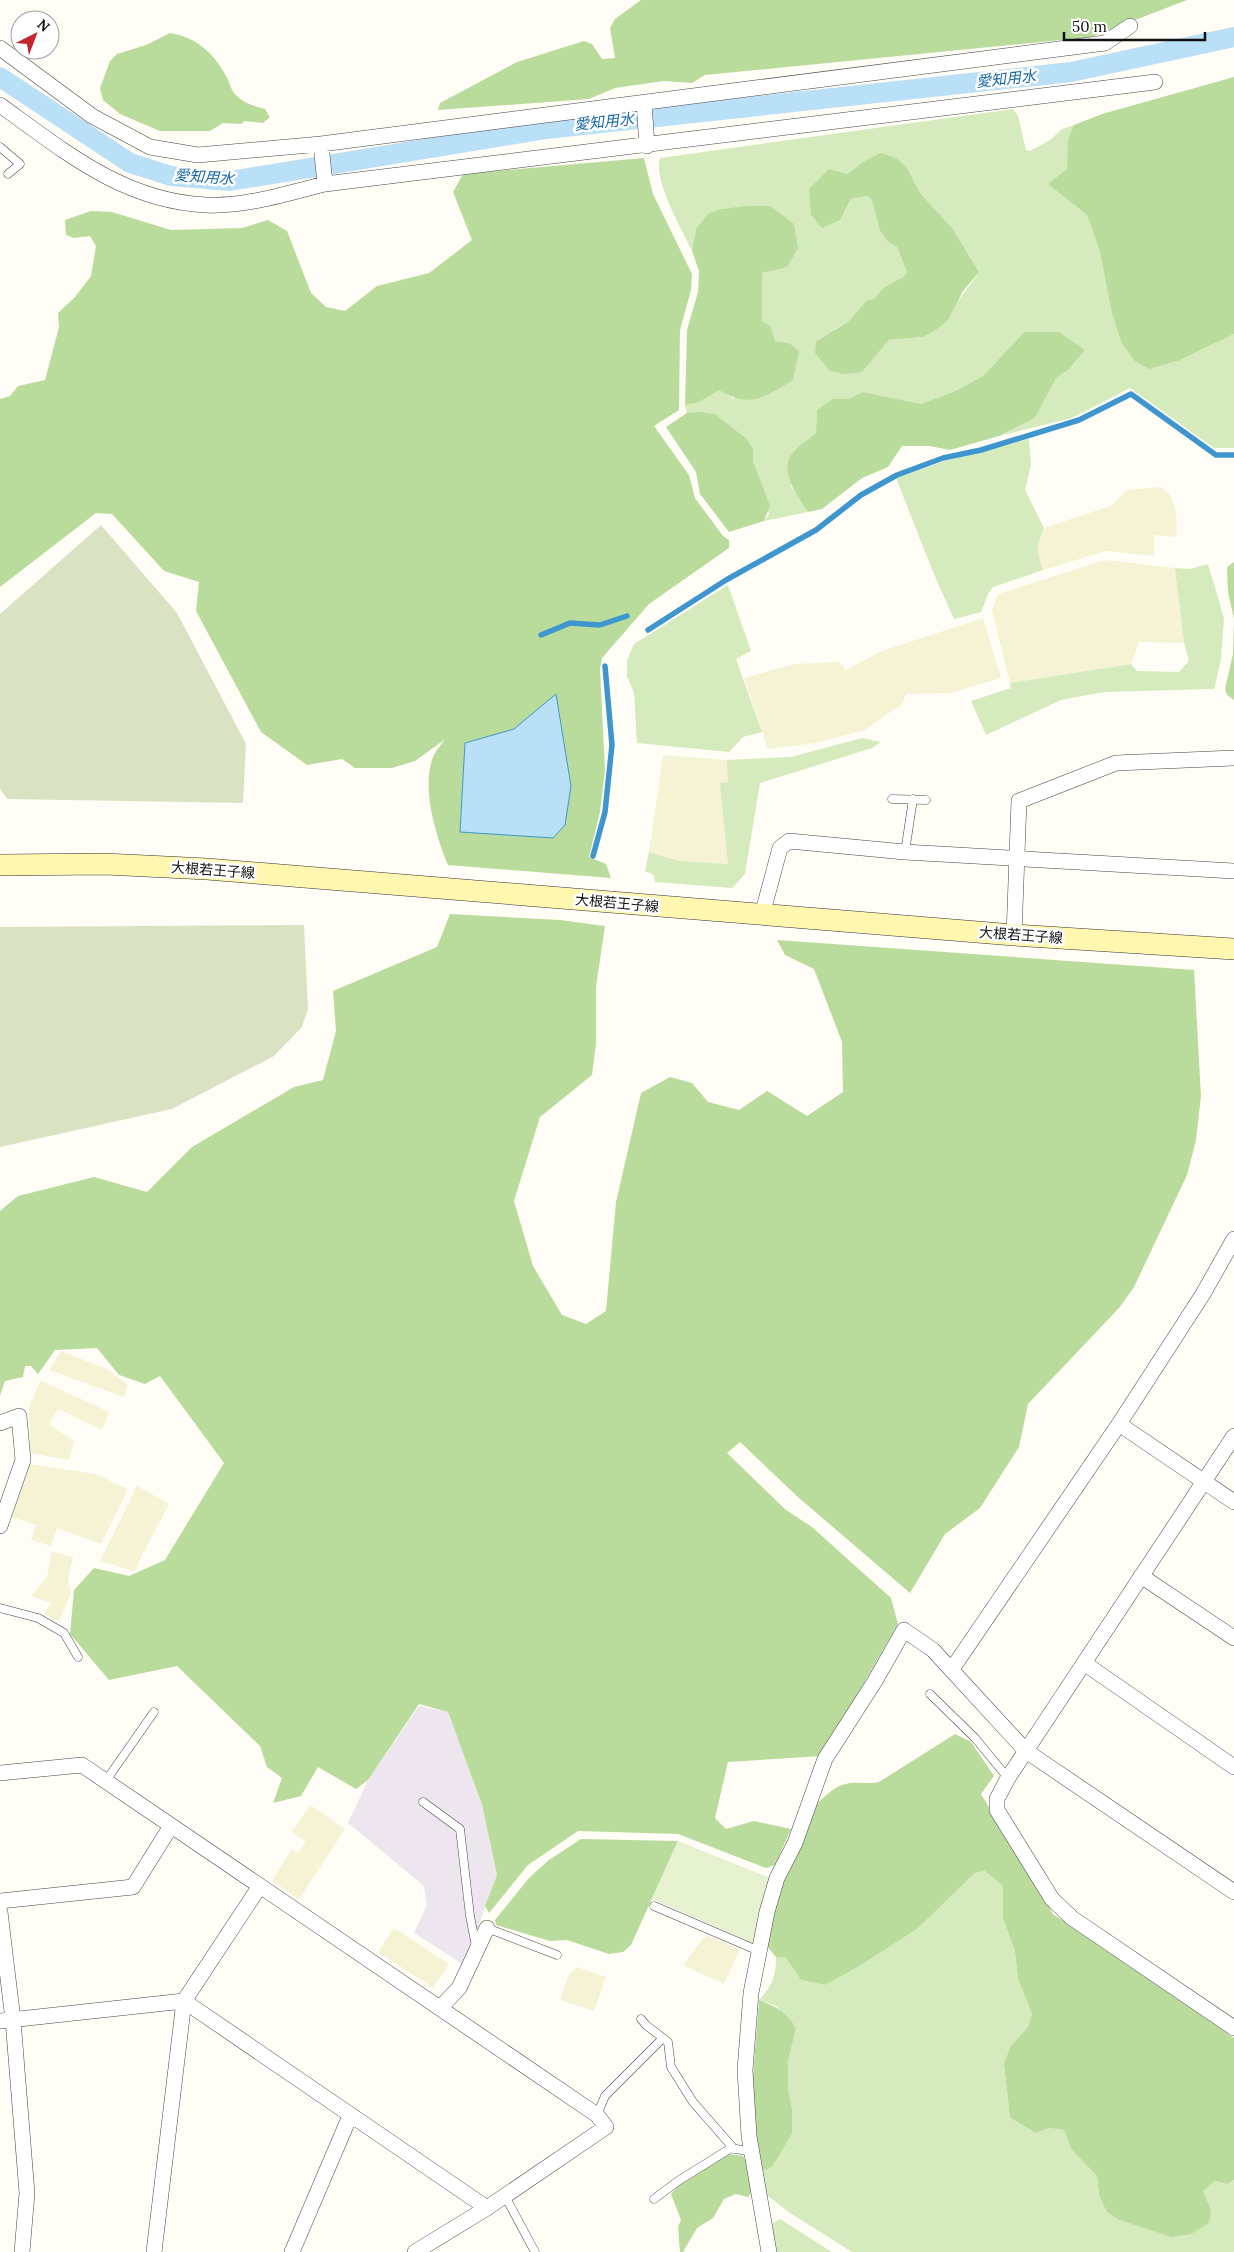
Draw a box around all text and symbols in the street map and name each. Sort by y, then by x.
north arrow [10,10,60,60]
scale bar [1064,10,1205,42]
text: N [34,15,54,36]
text: 50 m [1072,17,1107,36]
water label: 愛知用水 [975,66,1039,91]
water label: 愛知用水 [573,109,637,134]
water label: 愛知用水 [173,165,237,188]
street label: 大根若王子線 [170,858,256,882]
street label: 大根若王子線 [574,890,660,916]
street label: 大根若王子線 [978,923,1064,947]

